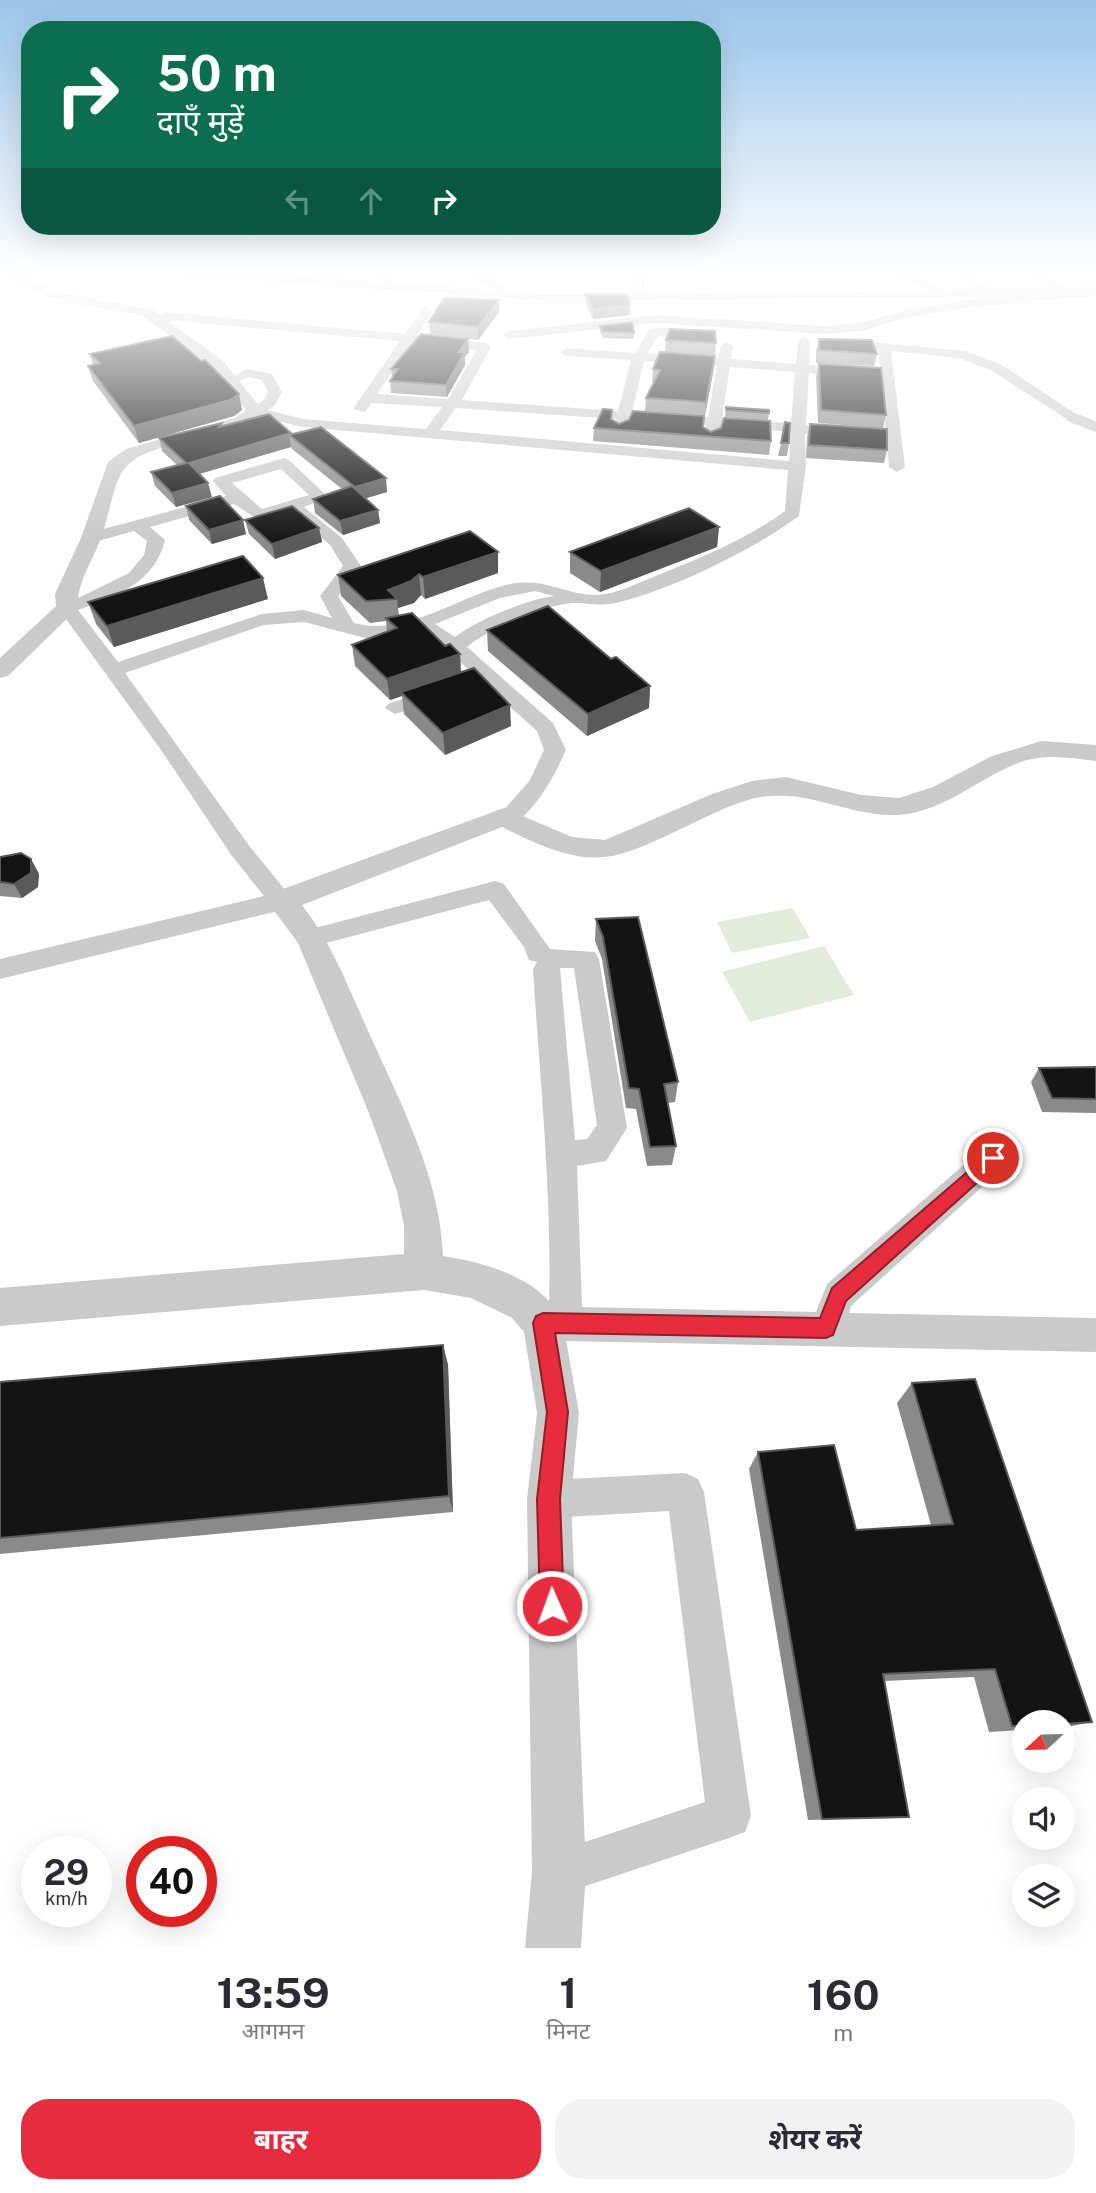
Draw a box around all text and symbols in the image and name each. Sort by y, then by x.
text: 50 m [157,44,277,102]
icon: right [42,49,133,140]
text: दाएँ मुड़ें [157,103,244,140]
icon: left [279,182,317,220]
icon: ahead [352,182,390,220]
icon: right [425,182,463,220]
pin [963,1128,1023,1188]
icon: arrive [974,1139,1012,1177]
position arrow [515,1569,589,1643]
north arrow [1012,1710,1074,1773]
map controls [1012,1710,1075,1927]
button: sound [1012,1787,1075,1850]
speed limit sign: 40 [126,1836,217,1927]
text: 29 [44,1852,89,1893]
button: layers [1012,1864,1075,1927]
text: km/h [45,1888,88,1909]
text: 13:59 [217,1968,330,2017]
text: 1 [559,1968,577,2017]
text: 160 [807,1970,880,2019]
text: आगमन [242,2017,305,2044]
text: मिनट [546,2017,590,2044]
text: m [833,2019,853,2046]
button: बाहर [21,2099,541,2179]
button: शेयर करें [555,2099,1075,2179]

